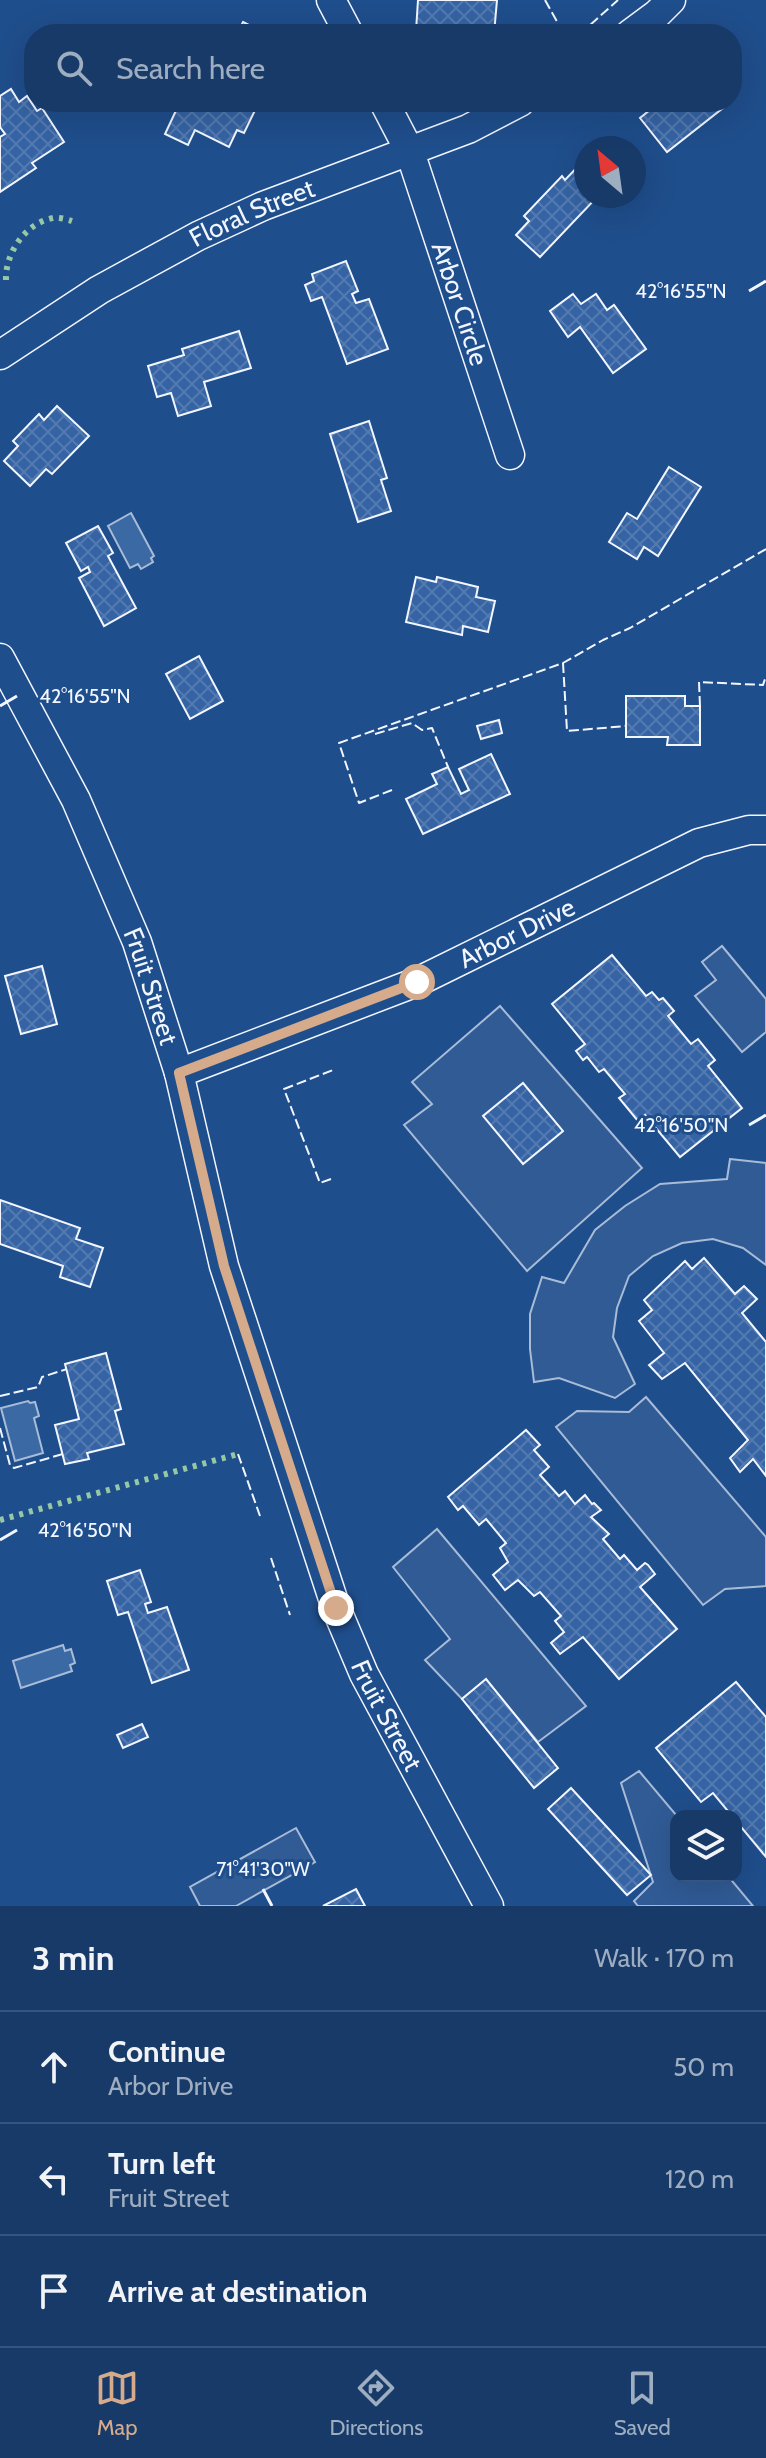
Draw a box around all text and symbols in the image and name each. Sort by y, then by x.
search box [24,24,742,112]
icon: search [52,46,96,90]
text: Search here [116,50,265,87]
north arrow [574,136,646,208]
street label: Floral Street [183,172,319,254]
street label: Arbor Circle [425,238,495,370]
text: 42°16'55"N [635,279,727,303]
text: 42°16'55"N [39,684,131,708]
street label: Arbor Drive [453,891,580,975]
street label: Fruit Street [117,923,185,1049]
route start [399,964,435,1000]
text: 42°16'50"N [634,1113,728,1137]
text: 42°16'50"N [38,1518,132,1542]
route end [318,1590,354,1626]
street label: Fruit Street [344,1655,429,1777]
map controls [670,1810,742,1882]
button: layers [670,1810,742,1882]
text: 71°41'30"W [216,1857,310,1881]
text: 3 min [32,1937,114,1979]
text: Walk · 170 m [594,1942,734,1974]
text: Continue [108,2033,225,2070]
icon: ahead [32,2045,76,2089]
text: 50 m [673,2051,734,2083]
text: Arbor Drive [108,2070,233,2102]
text: Turn left [108,2145,216,2182]
icon: left [32,2157,76,2201]
text: 120 m [665,2163,734,2195]
text: Fruit Street [108,2182,229,2214]
icon: arrive [32,2269,76,2313]
text: Arrive at destination [108,2273,368,2310]
tab: Map [95,2366,139,2441]
tab: Directions [329,2366,423,2441]
tab: Saved [614,2366,671,2441]

